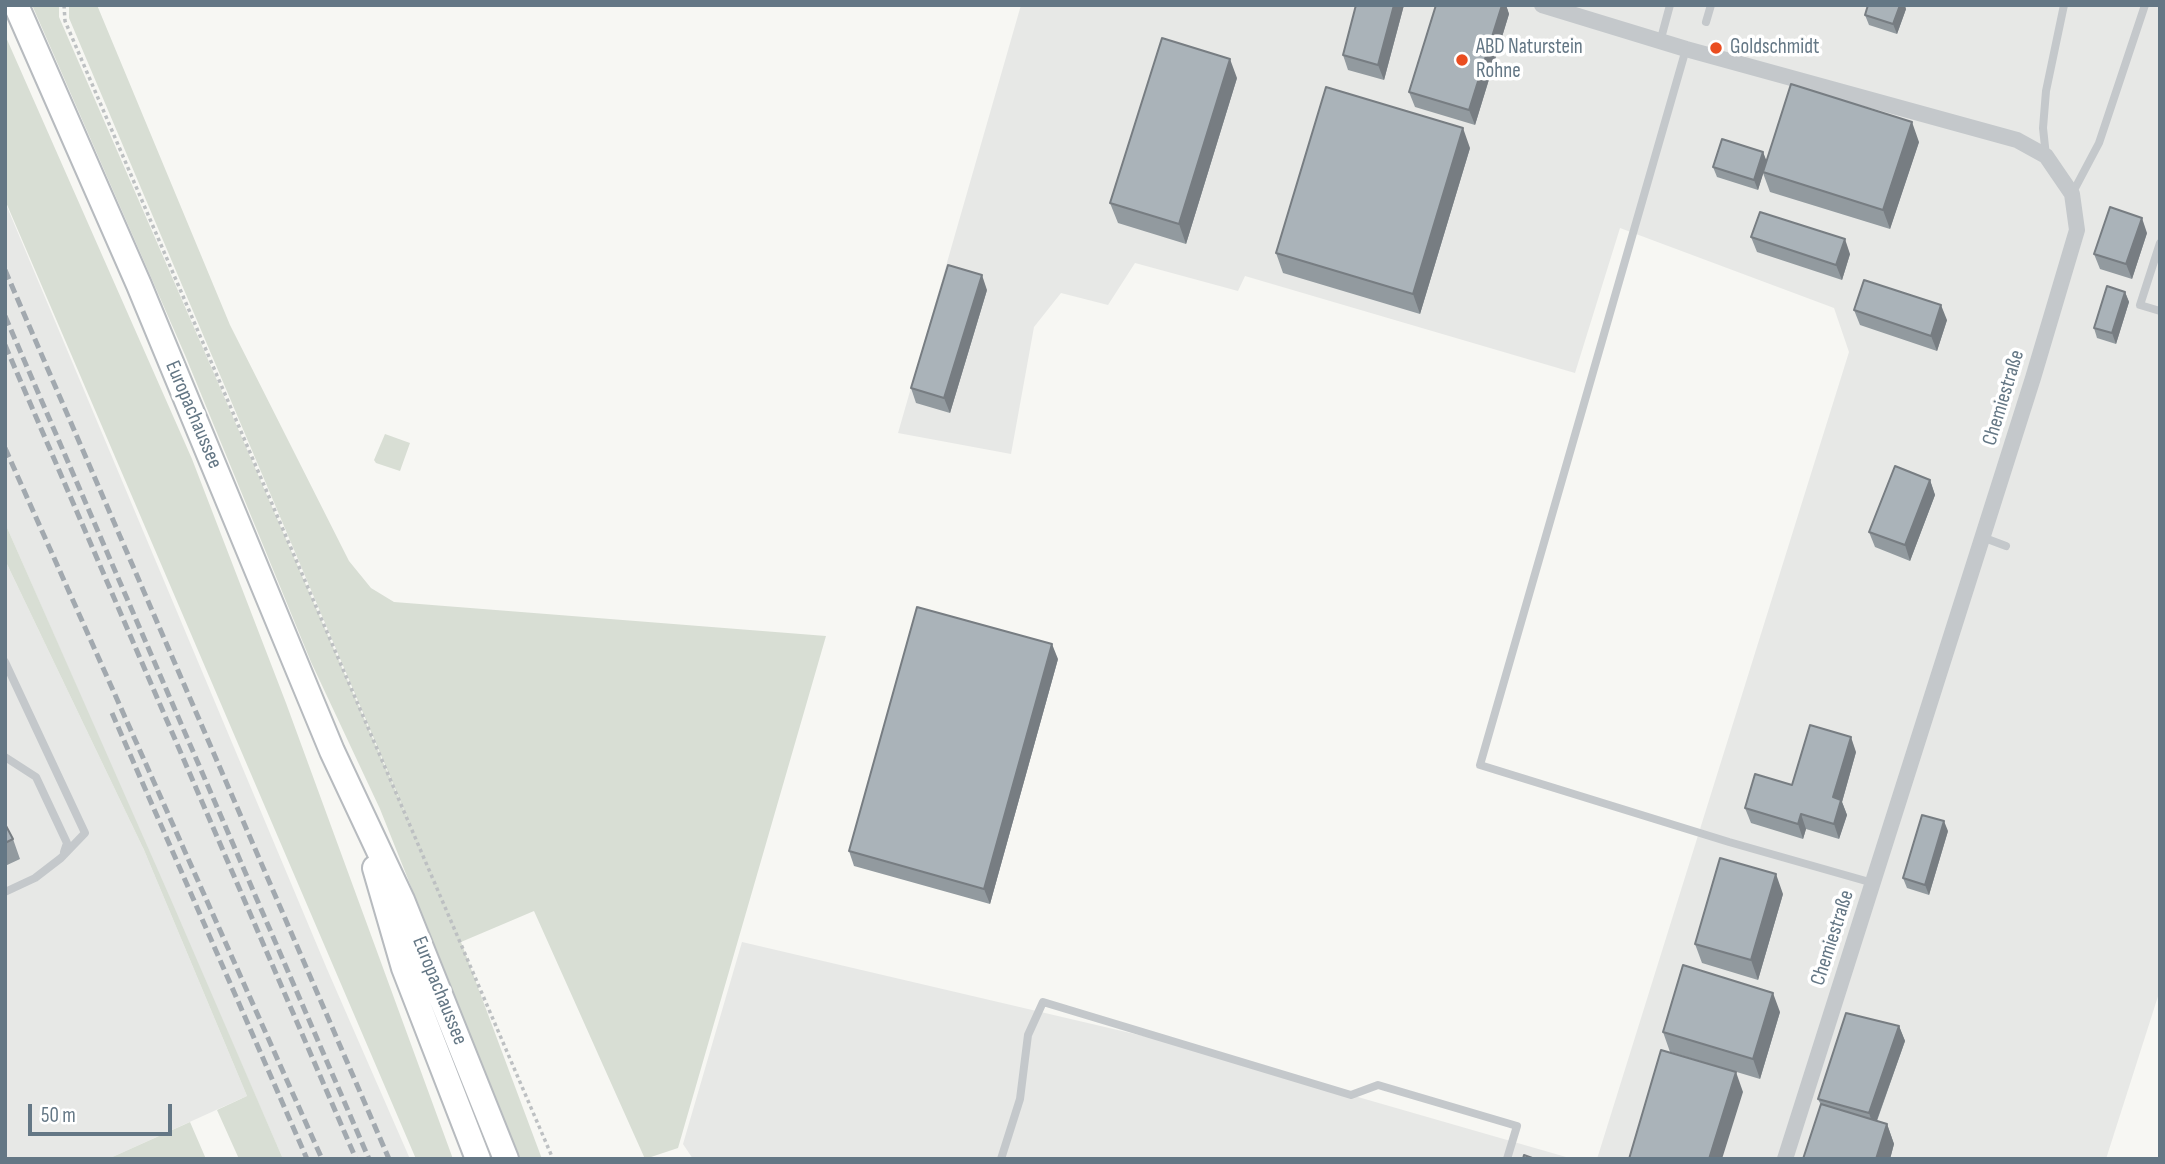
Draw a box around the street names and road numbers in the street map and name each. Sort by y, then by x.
street label: Chemiestraße [1978,347,2030,449]
street label: Europachaussee [159,357,227,473]
street label: Chemiestraße [1806,887,1860,989]
street label: Europachaussee [406,933,472,1049]

